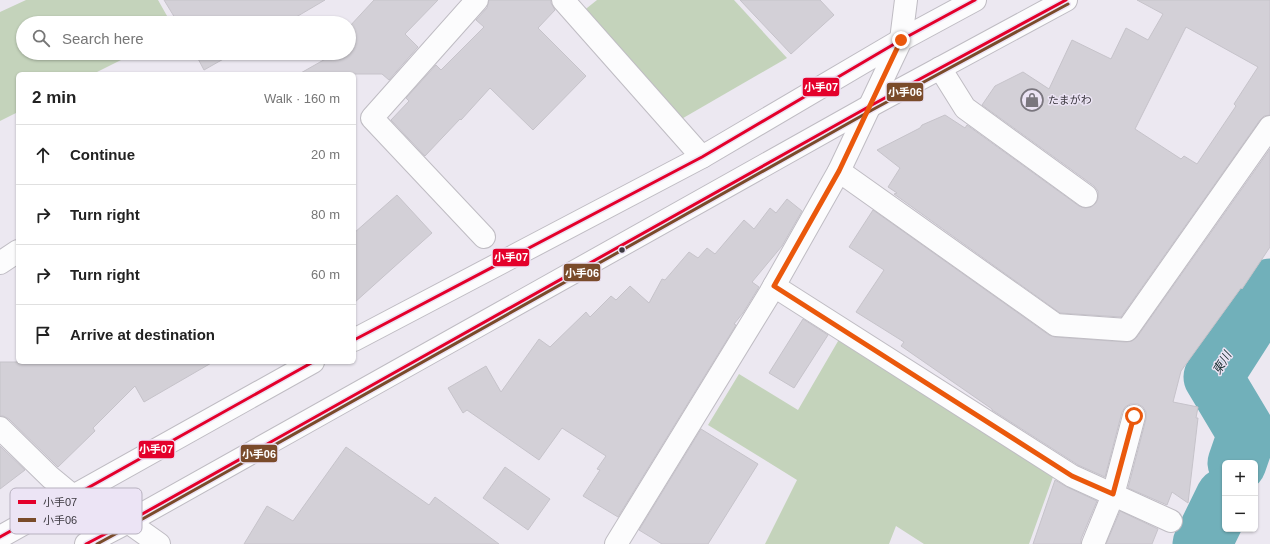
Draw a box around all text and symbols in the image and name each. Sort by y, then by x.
search box [16,16,356,60]
icon: search [30,27,52,49]
text: Search here [62,30,144,47]
route end [892,31,910,49]
line badge: 小手07 [802,77,840,97]
text: 小手07 [804,81,838,93]
line badge: 小手06 [886,82,924,102]
text: 小手06 [888,86,922,98]
shop icon: たまがわ [1019,87,1045,113]
text: 2 min [32,88,76,107]
text: Walk · 160 m [264,91,340,106]
place label: たまがわ [1048,94,1092,106]
icon: ahead [32,144,54,166]
text: Continue [70,146,135,163]
text: 20 m [311,147,340,162]
icon: right [32,204,54,226]
text: Turn right [70,206,140,223]
text: 80 m [311,207,340,222]
unlabelled marker [617,245,627,255]
line badge: 小手07 [492,248,530,267]
text: 小手07 [494,251,528,263]
line badge: 小手06 [563,263,601,282]
icon: right [32,264,54,286]
text: Turn right [70,266,140,283]
text: 60 m [311,267,340,282]
text: 小手06 [565,267,599,279]
icon: arrive [32,324,54,346]
text: Arrive at destination [70,326,215,343]
water label: 東川 [1210,347,1235,377]
route start [1125,407,1143,425]
line badge: 小手07 [138,440,175,459]
text: 小手07 [139,443,173,455]
line badge: 小手06 [240,444,278,463]
text: 小手06 [242,448,276,460]
map controls [1222,460,1258,532]
button: + [1222,460,1258,496]
legend [10,488,142,534]
text: 小手07 [43,496,77,508]
button: − [1222,496,1258,532]
text: 小手06 [43,514,77,526]

